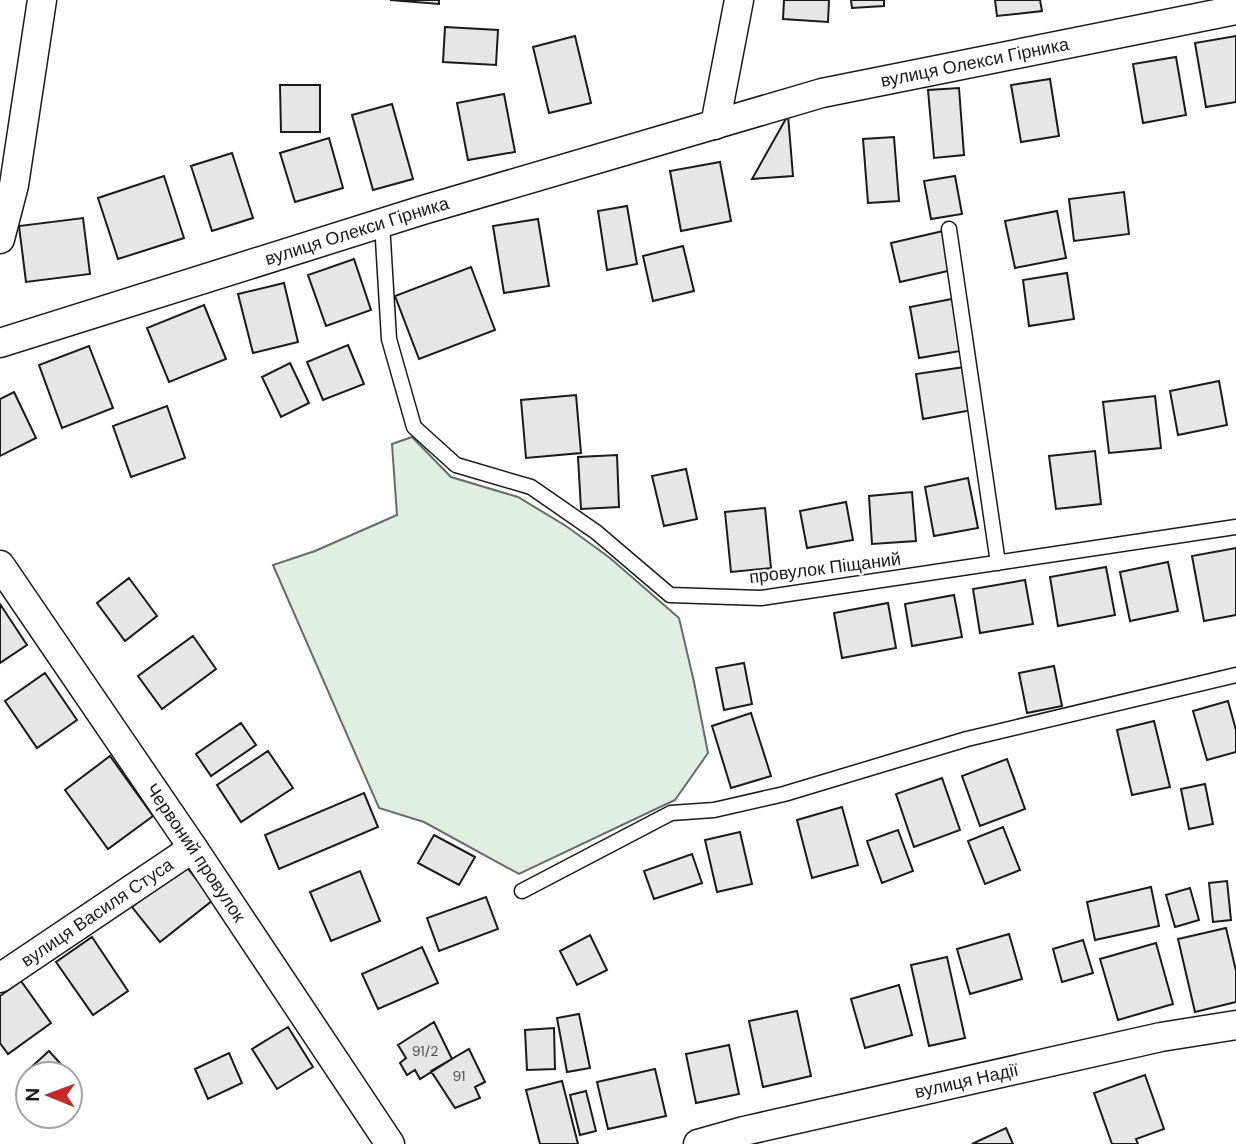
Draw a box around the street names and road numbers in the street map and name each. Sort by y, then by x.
street label: вулиця Олекси Гірника [878,32,1072,93]
street label: вулиця Олекси Гірника [262,191,453,271]
street label: провулок Піщаний [748,547,902,589]
street label: Червоний провулок [140,779,251,927]
street label: вулиця Василя Стуса [16,852,179,972]
street label: вулиця Надії [912,1057,1021,1104]

